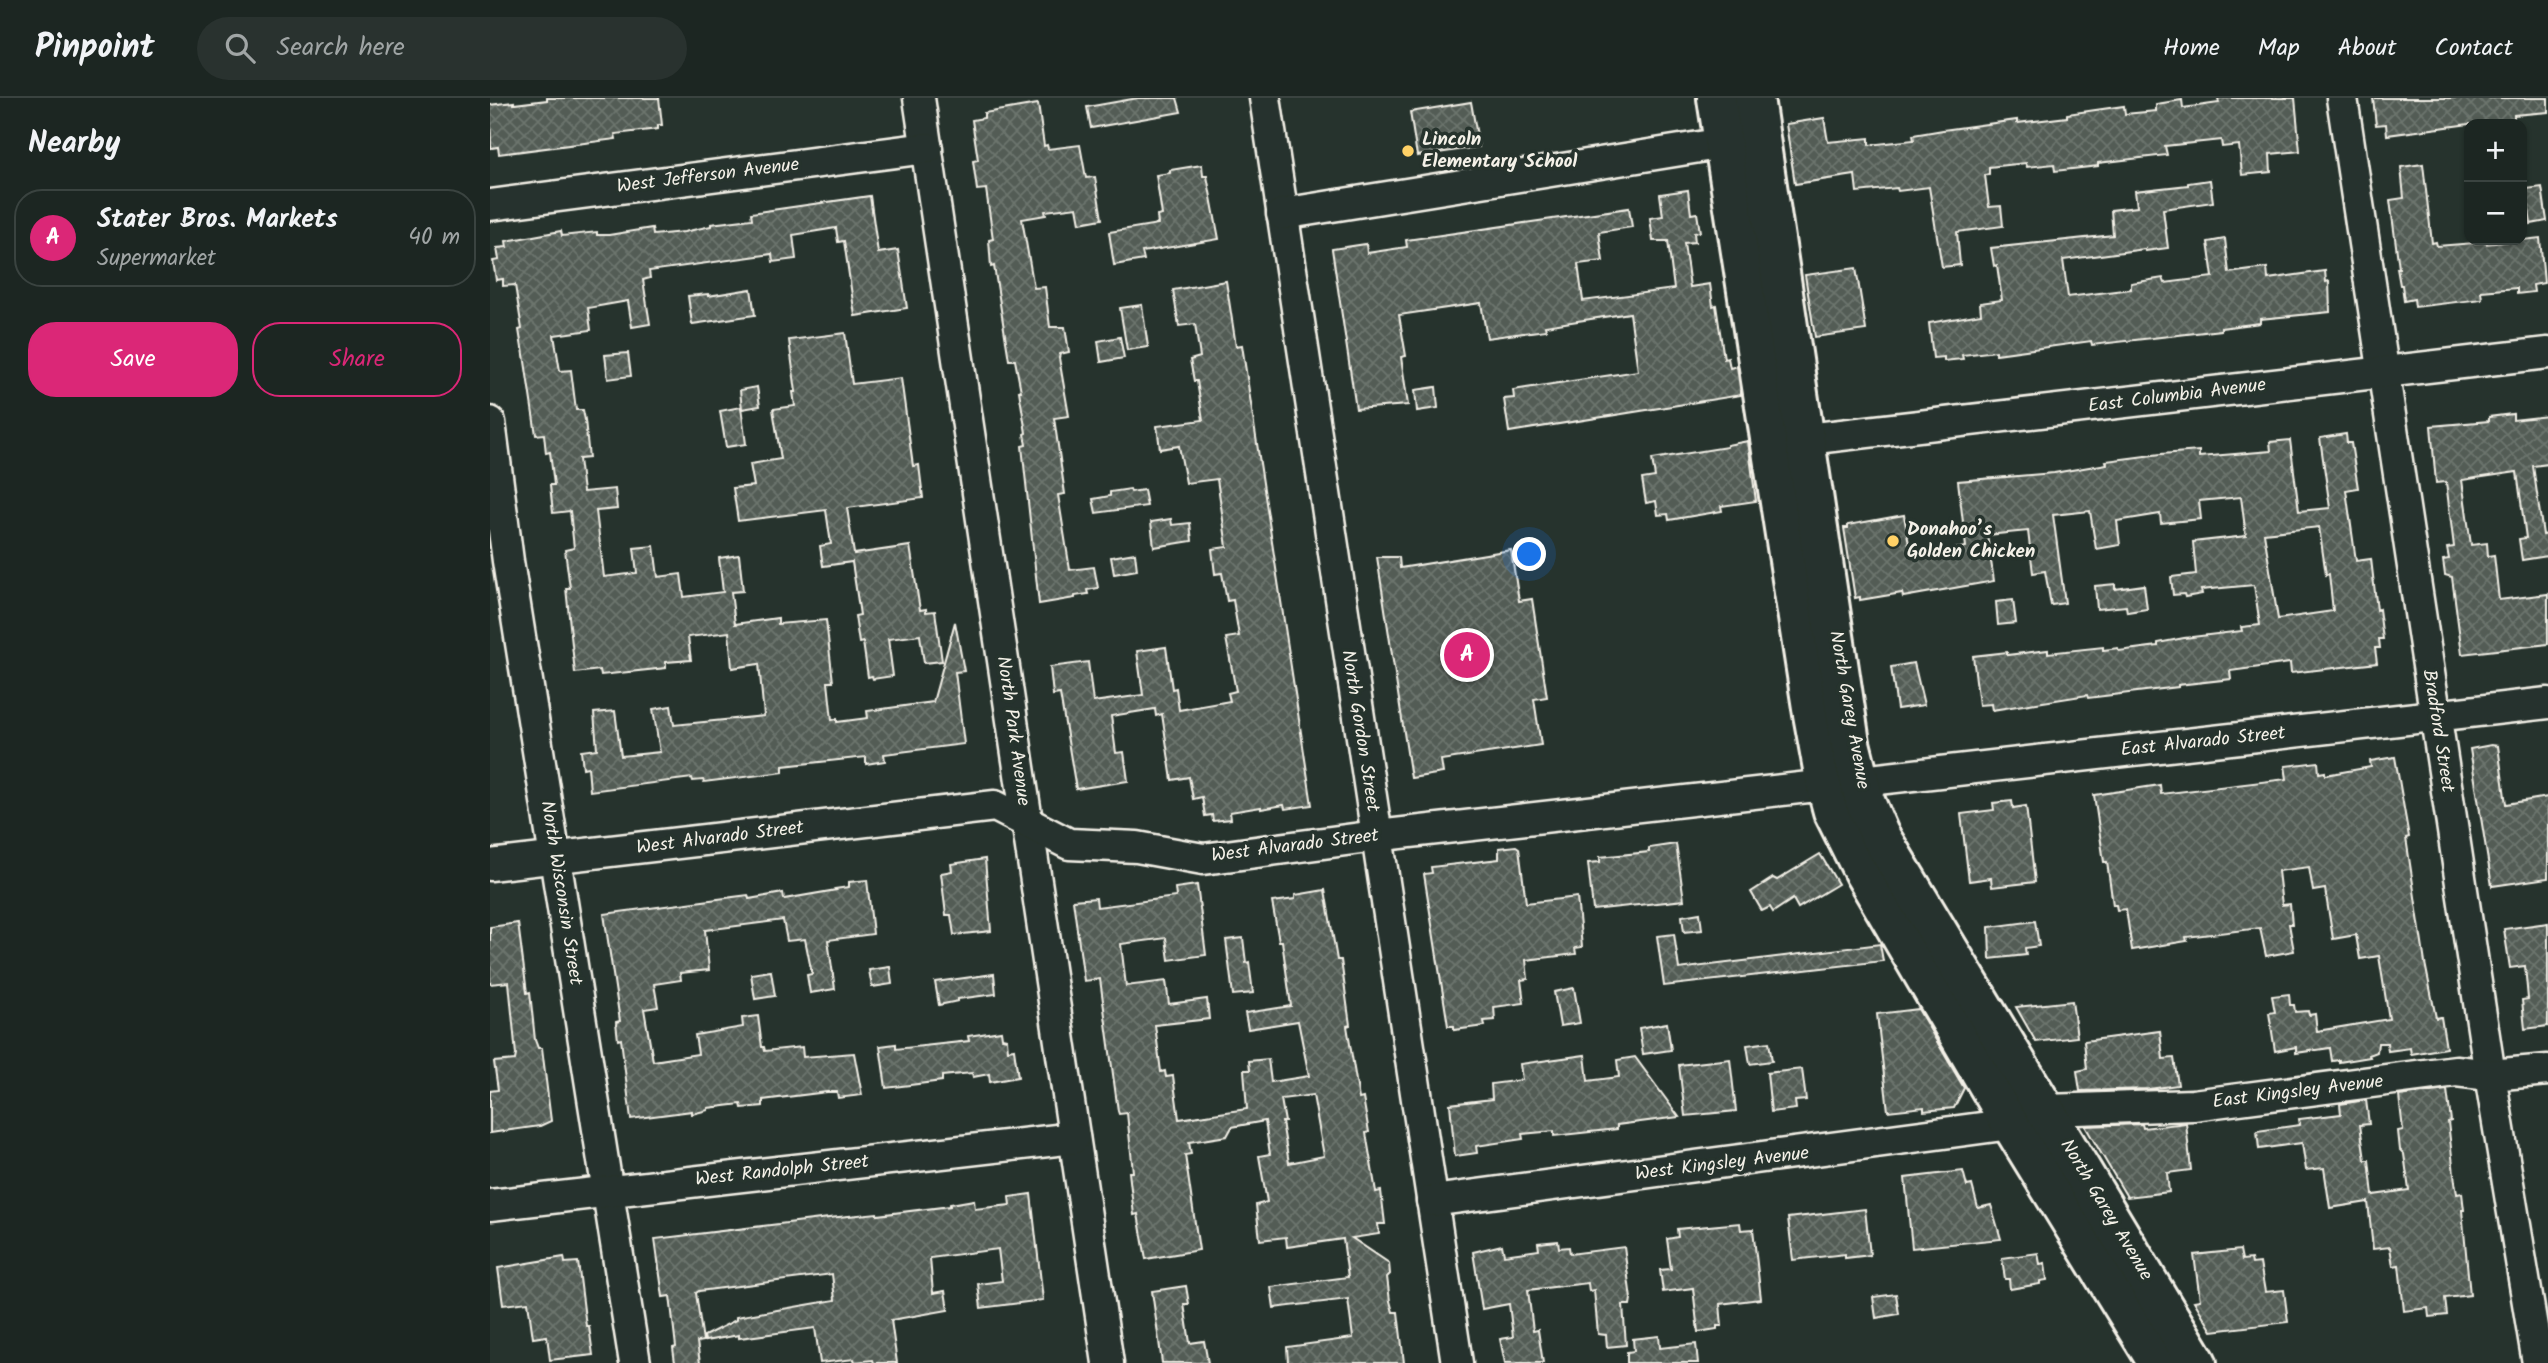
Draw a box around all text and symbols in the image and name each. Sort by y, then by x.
search box [197,17,687,80]
text: Pinpoint [35,22,155,75]
text: Search here [277,27,405,69]
icon: search [221,29,259,67]
text: Home [2163,29,2220,68]
text: Map [2258,29,2300,68]
text: About [2338,29,2396,68]
text: Contact [2434,29,2513,68]
map controls [2464,119,2527,245]
button: + [2464,119,2527,182]
text: Nearby [28,120,120,168]
place label: Lincoln Elementary School [1422,125,1578,177]
marker: Lincoln Elementary School [1400,143,1416,159]
street label: West Jefferson Avenue [615,150,801,202]
button: − [2464,182,2527,245]
text: Stater Bros. Markets [97,199,338,241]
text: A [46,220,60,256]
text: 40 m [408,220,460,256]
text: Supermarket [97,241,216,277]
button: Save [28,322,238,397]
button: Share [252,322,462,397]
street label: East Columbia Avenue [2086,370,2268,422]
place label: Donahoo’s Golden Chicken [1907,515,2035,567]
marker: Donahoo’s Golden Chicken [1885,533,1901,549]
your location [1512,537,1546,571]
street label: North Garey Avenue [1820,628,1878,792]
pin: A [1444,629,1490,681]
street label: North Gordon Street [1332,648,1388,815]
street label: North Park Avenue [988,654,1038,808]
street label: Bradford Street [2413,667,2463,795]
street label: East Alvarado Street [2119,718,2287,766]
street label: North Wisconsin Street [532,799,590,988]
street label: West Alvarado Street [634,813,806,863]
street label: West Alvarado Street [1209,821,1381,871]
street label: East Kingsley Avenue [2211,1067,2386,1117]
street label: North Garey Avenue [2052,1133,2160,1287]
street label: West Kingsley Avenue [1633,1138,1811,1190]
street label: West Randolph Street [694,1147,871,1195]

